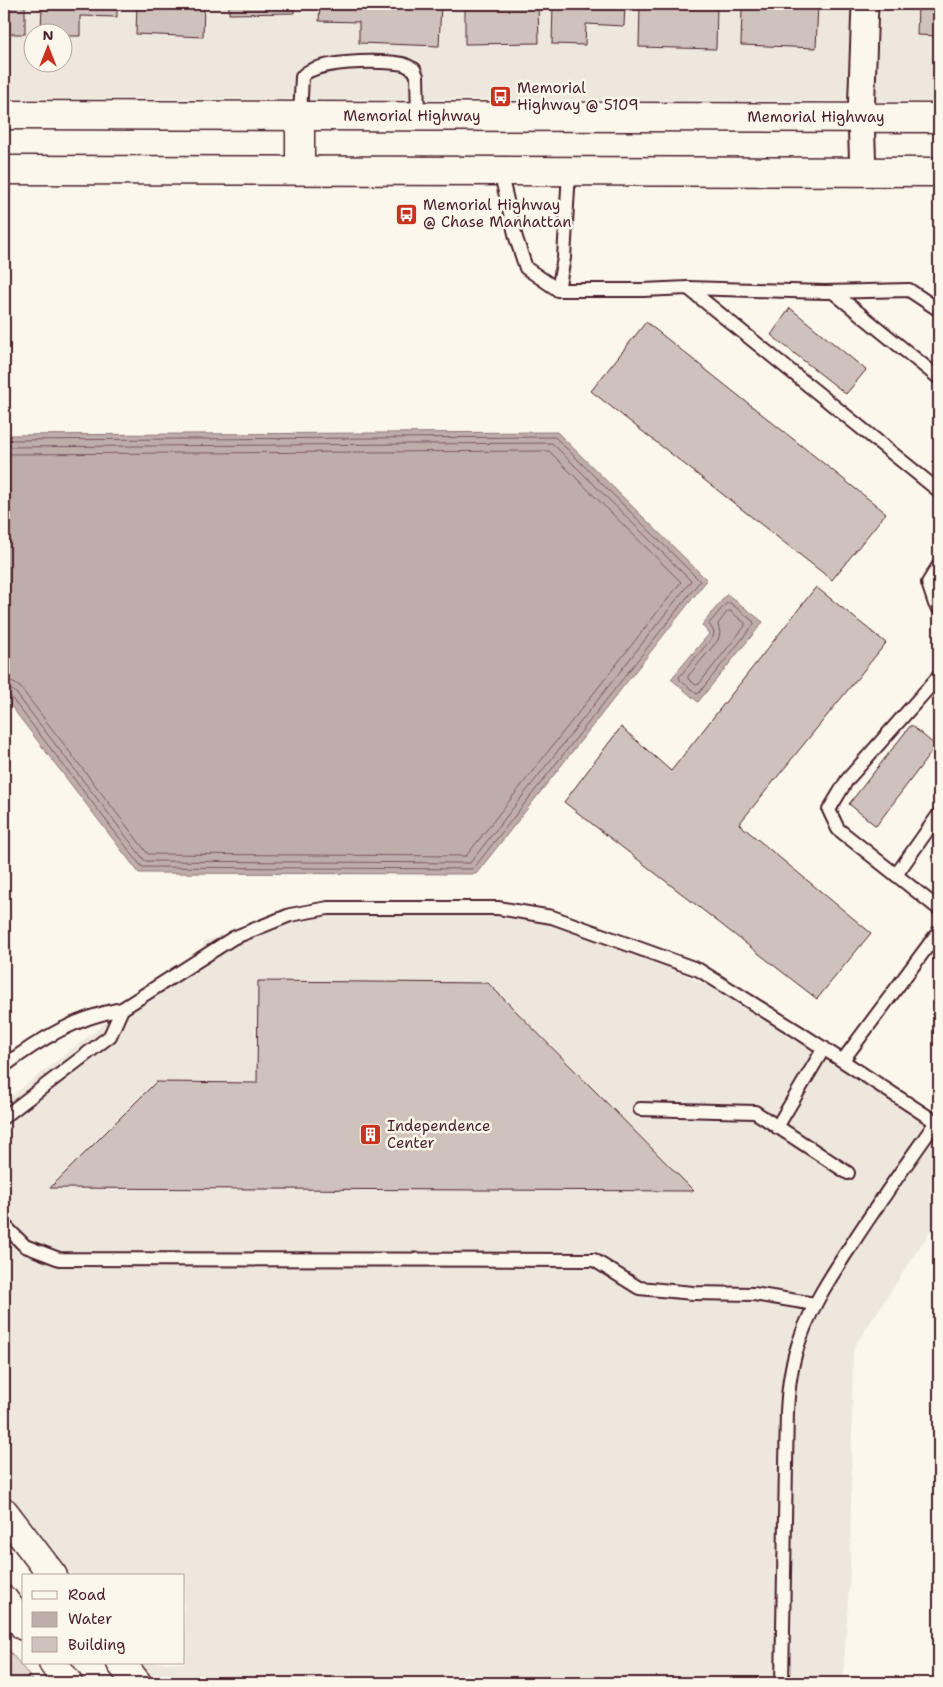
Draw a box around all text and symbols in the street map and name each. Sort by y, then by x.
north arrow [22,22,72,72]
text: N [42,26,54,44]
place label: Memorial Highway @ 5109 [517,78,639,115]
bus stop icon: Memorial Highway @ 5109 [489,85,513,109]
street label: Memorial Highway [343,106,481,126]
street label: Memorial Highway [747,107,885,127]
place label: Memorial Highway @ Chase Manhattan [423,195,571,232]
bus stop icon: Memorial Highway @ Chase Manhattan [395,202,419,226]
place label: Independence Center [387,1116,490,1153]
building icon: Independence Center [359,1123,383,1147]
legend [22,1574,185,1664]
text: Road [68,1585,106,1605]
text: Water [68,1609,112,1629]
text: Building [68,1635,125,1655]

